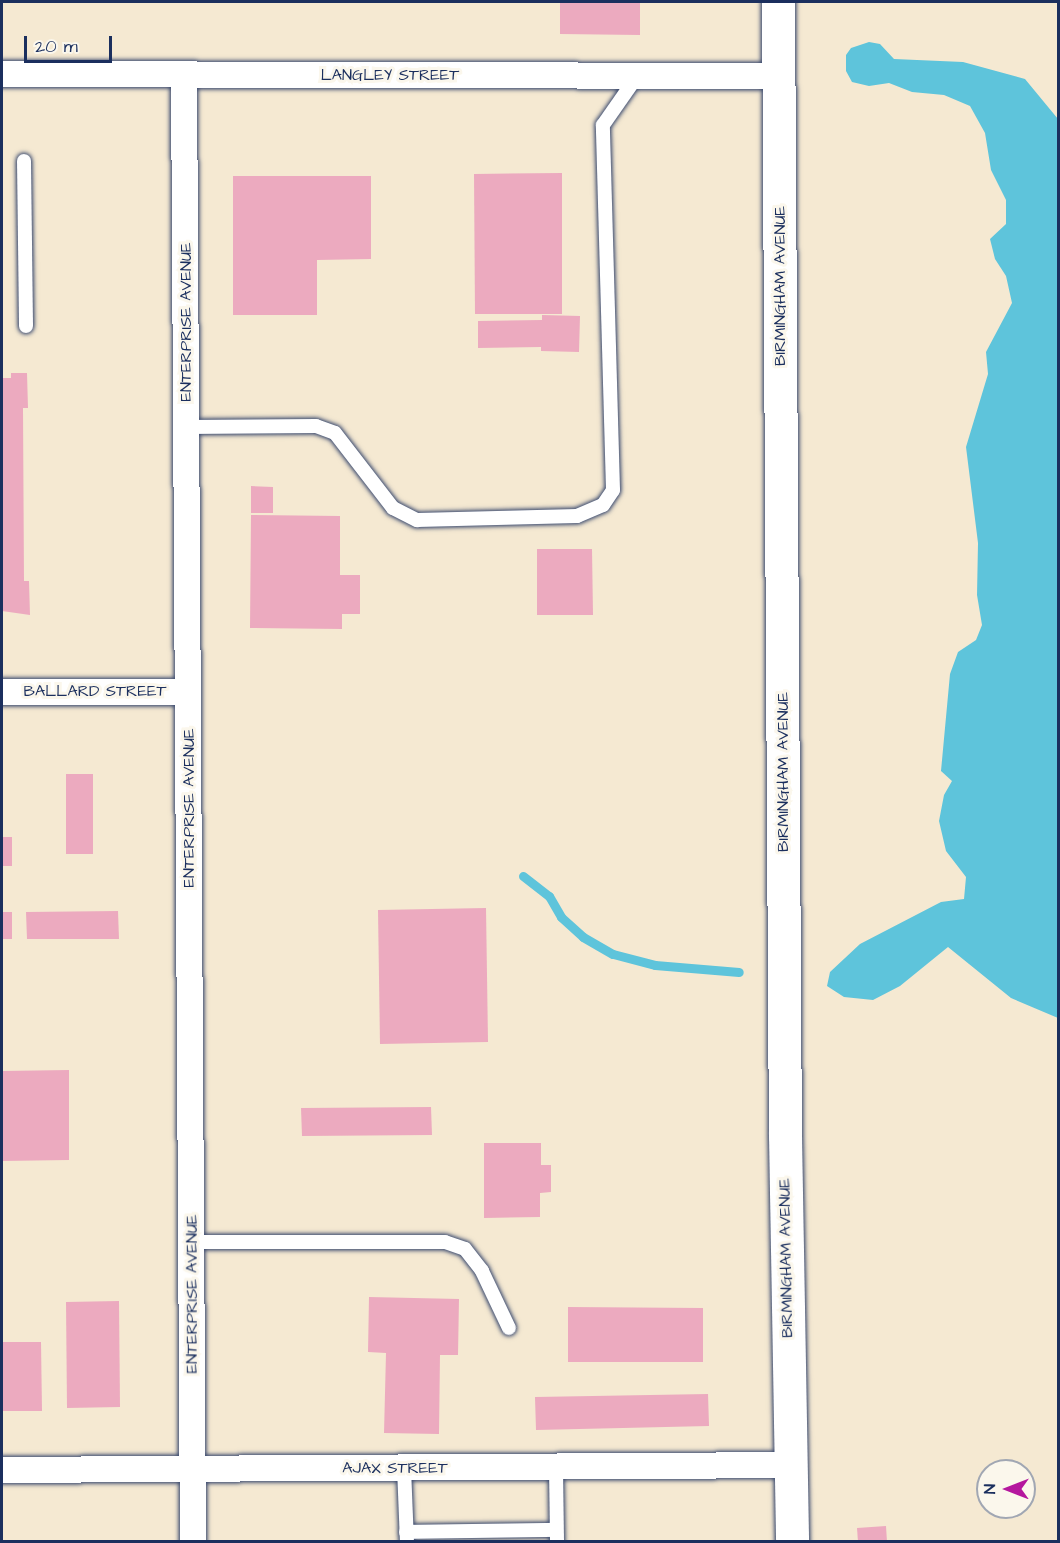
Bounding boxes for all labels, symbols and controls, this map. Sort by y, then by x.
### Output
scale bar [27,24,116,62]
text: 20 m [35,34,78,59]
street label: LANGLEY STREET [321,65,459,85]
street label: BIRMINGHAM AVENUE [770,206,790,366]
street label: ENTERPRISE AVENUE [176,243,196,401]
street label: BALLARD STREET [24,681,166,701]
street label: BIRMINGHAM AVENUE [773,692,793,852]
street label: ENTERPRISE AVENUE [179,729,199,887]
street label: BIRMINGHAM AVENUE [775,1178,797,1338]
street label: ENTERPRISE AVENUE [182,1215,202,1373]
street label: AJAX STREET [342,1458,448,1478]
north arrow [976,1459,1036,1519]
text: N [979,1484,1001,1494]

